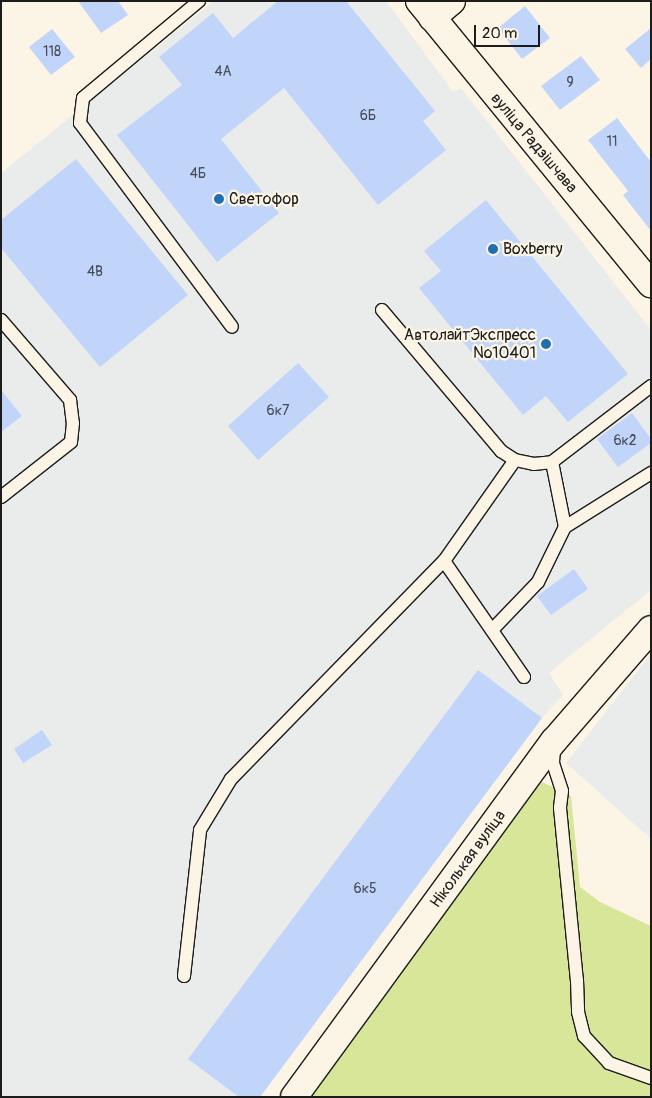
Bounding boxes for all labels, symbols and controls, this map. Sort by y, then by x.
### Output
scale bar [477,15,543,47]
text: 20 m [482,24,517,43]
house number: 118 [43,44,61,60]
house number: 4А [214,64,232,80]
house number: 9 [566,75,574,91]
street label: вуліца Радзішчава [487,89,581,197]
house number: 6Б [360,108,376,124]
house number: 11 [607,134,617,150]
house number: 4Б [190,166,206,182]
place label: Светофор [229,189,299,209]
marker: Светофор [213,193,225,205]
place label: Boxberry [503,239,562,259]
marker: Boxberry [487,243,499,255]
house number: 4В [87,264,103,280]
place label: АвтолайтЭкспресс №10401 [404,325,536,363]
marker: АвтолайтЭкспресс №10401 [540,338,552,350]
house number: 6к7 [267,403,289,419]
house number: 6к2 [613,433,637,449]
street label: Ніколькая вуліца [426,807,510,911]
house number: 6к5 [354,881,376,897]

